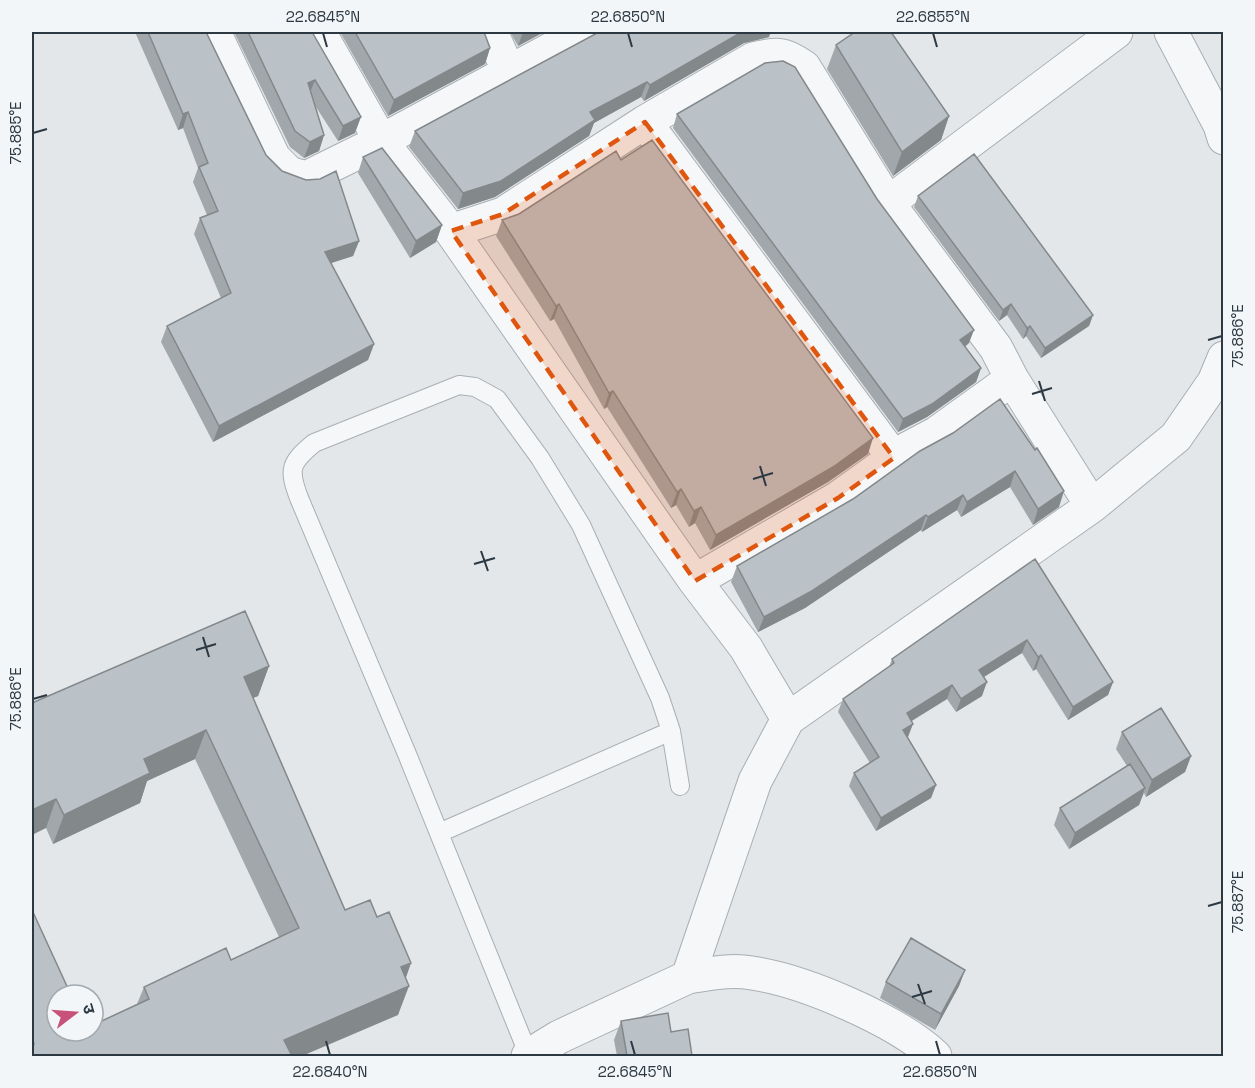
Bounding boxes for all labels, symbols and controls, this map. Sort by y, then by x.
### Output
text: 22.6845°N [286,7,360,26]
text: 22.6850°N [591,7,665,26]
text: 22.6855°N [896,7,970,26]
text: 75.885°E [6,101,25,165]
text: 75.886°E [1228,304,1247,368]
text: 75.886°E [6,667,25,731]
text: 75.887°E [1228,871,1247,933]
north arrow [45,983,105,1043]
text: उ [77,1001,100,1017]
text: 22.6840°N [293,1062,367,1081]
text: 22.6845°N [598,1062,672,1081]
text: 22.6850°N [903,1062,977,1081]

